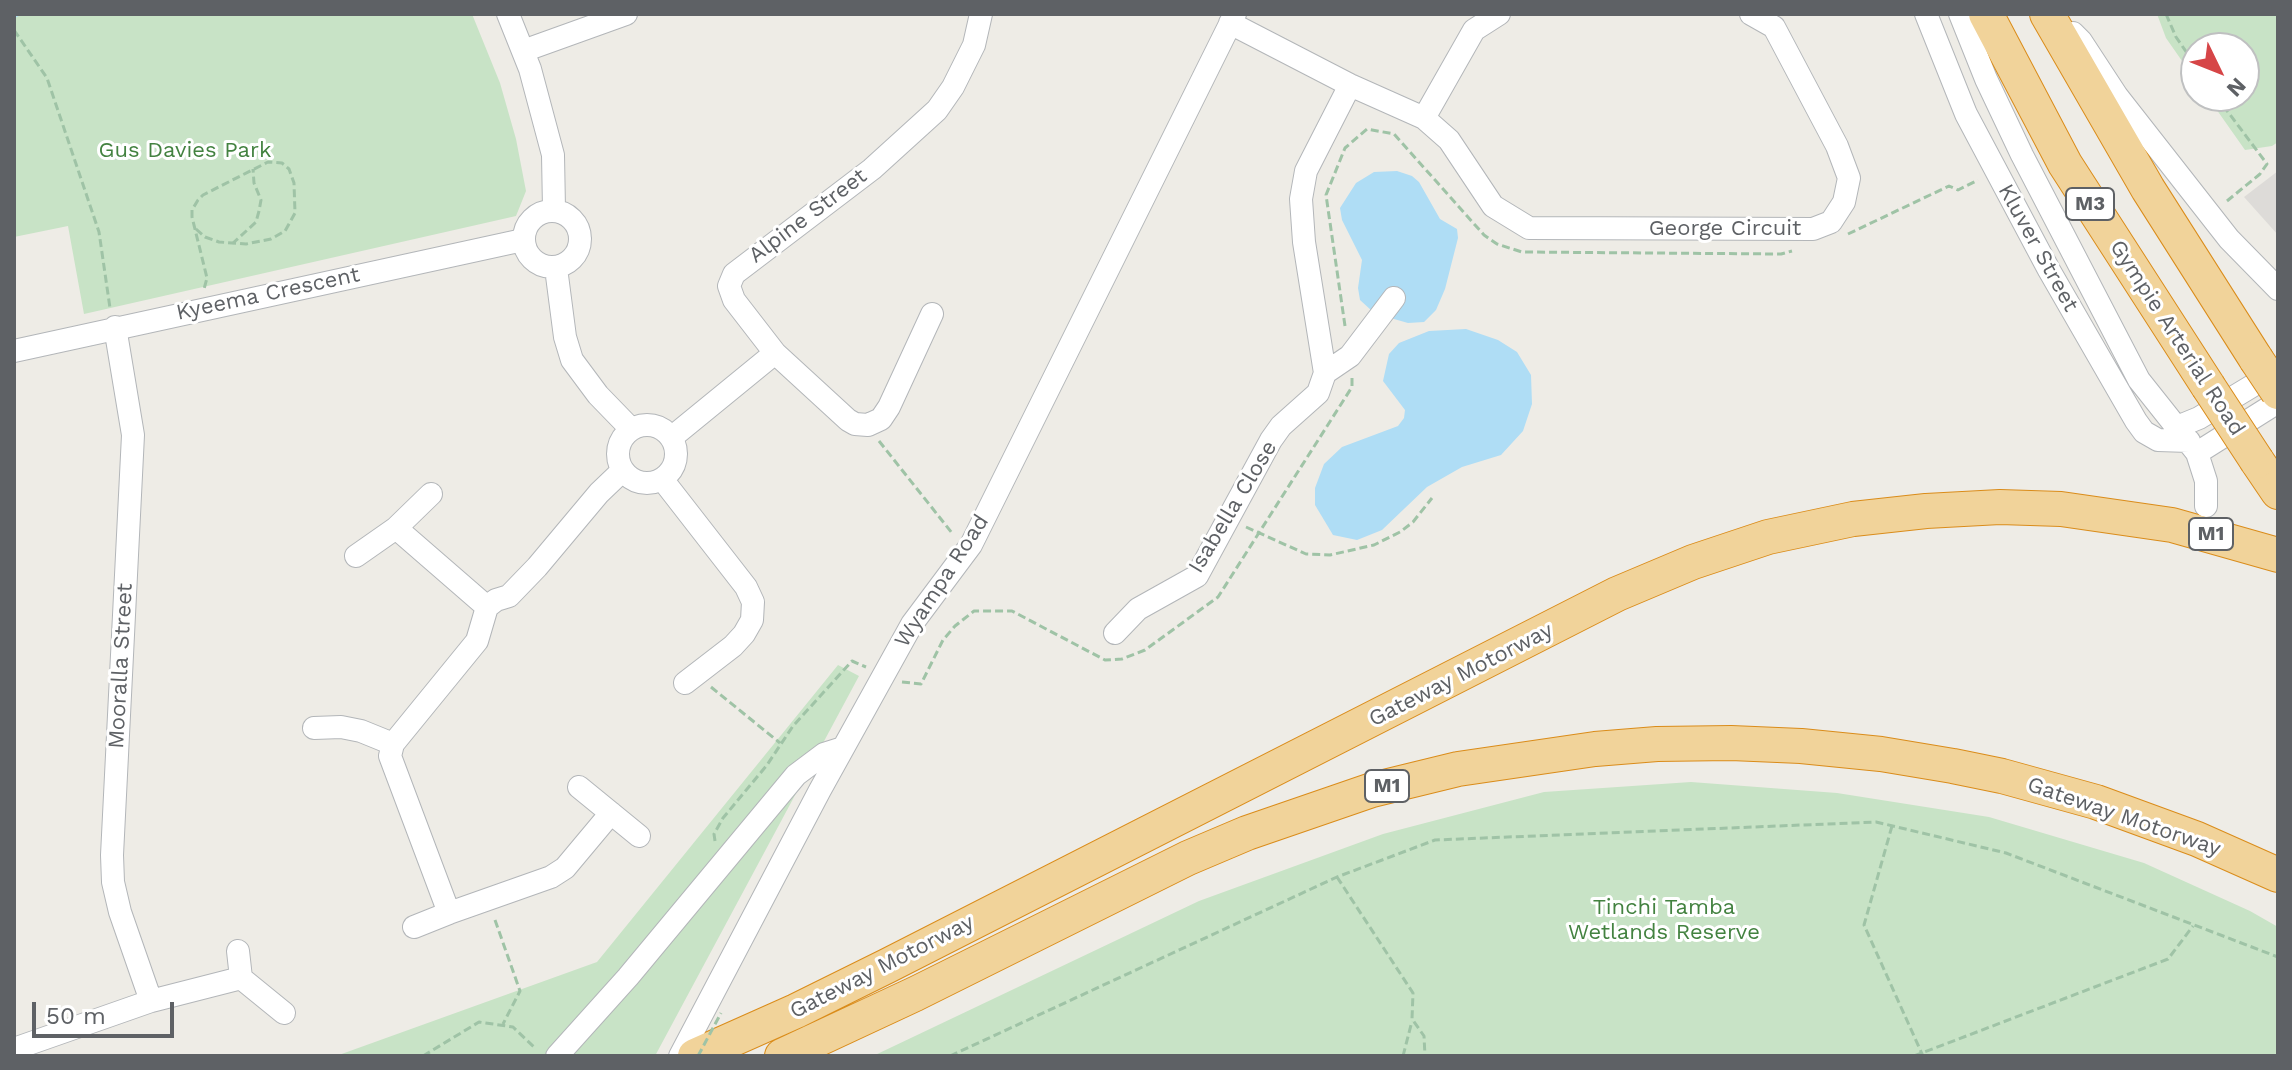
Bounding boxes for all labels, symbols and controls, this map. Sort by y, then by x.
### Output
north arrow [2180,32,2260,112]
text: N [2222,73,2251,102]
park label: Gus Davies Park [99,138,271,164]
street label: Alpine Street [744,163,872,269]
street label: Kluver Street [1992,180,2084,316]
road number: M3 [2066,188,2114,220]
street label: George Circuit [1649,216,1801,242]
street label: Gympie Arterial Road [2104,235,2250,441]
street label: Kyeema Crescent [174,262,362,326]
street label: Isabella Close [1183,436,1283,578]
street label: Wyampa Road [889,510,995,652]
road number: M1 [2189,518,2233,550]
street label: Mooralla Street [103,583,139,749]
street label: Gateway Motorway [1365,617,1557,733]
road number: M1 [1365,770,1409,802]
street label: Gateway Motorway [2024,772,2224,862]
park label: Tinchi Tamba Wetlands Reserve [1568,895,1760,946]
street label: Gateway Motorway [786,909,978,1025]
scale bar [36,986,178,1036]
text: 50 m [46,1002,106,1030]

